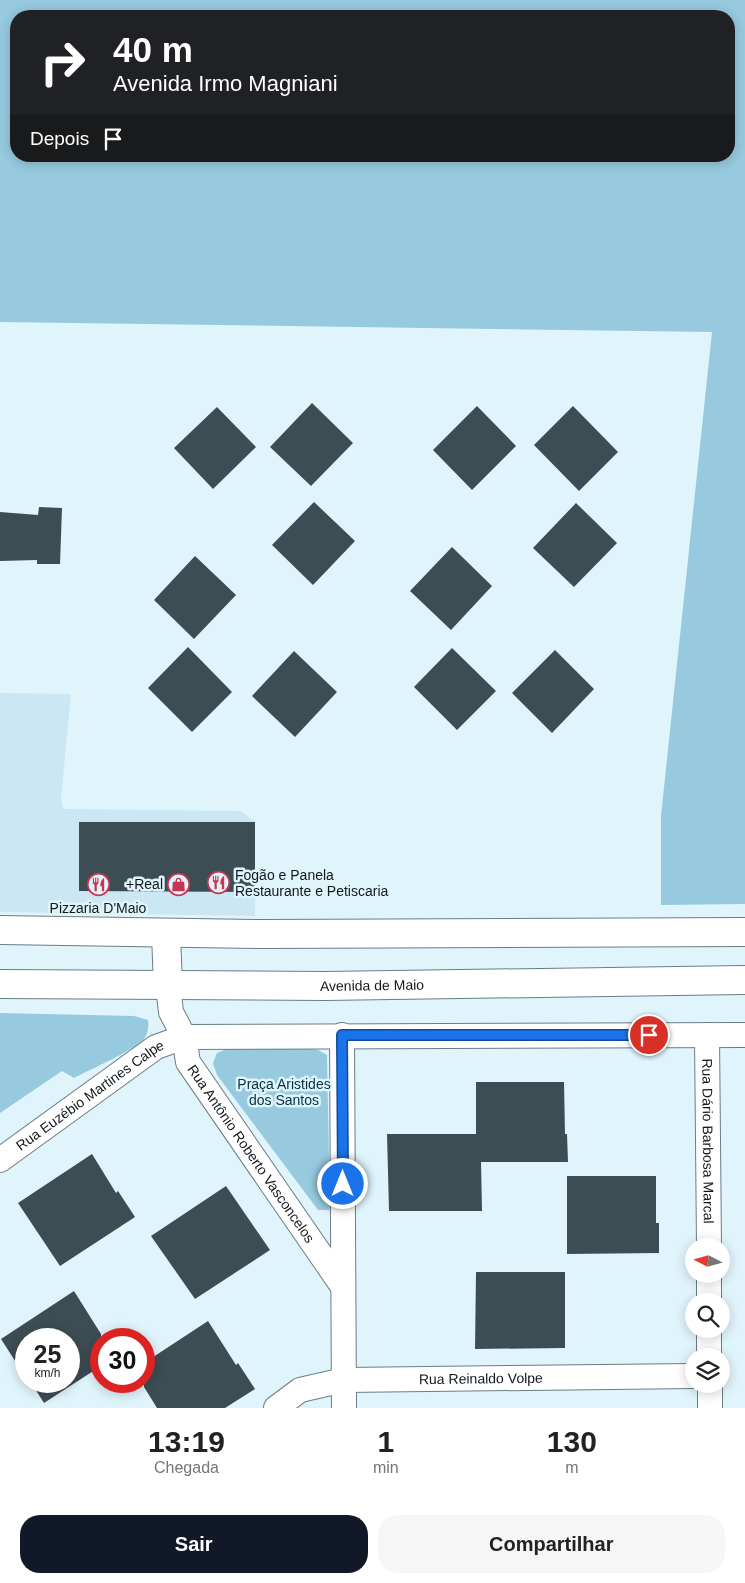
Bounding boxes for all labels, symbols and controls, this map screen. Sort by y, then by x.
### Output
icon: right [30,30,95,95]
text: 40 m [113,30,193,69]
text: Avenida Irmo Magniani [113,71,338,96]
icon: arrive [99,125,127,153]
text: Depois [30,128,89,149]
place label: Fogão e Panela Restaurante e Petiscaria [235,867,389,899]
restaurant icon: Fogão e Panela Restaurante e Petiscaria [207,871,231,895]
shop icon: +Real [167,872,191,896]
restaurant icon: Pizzaria D'Maio [86,873,110,897]
place label: +Real [126,876,163,892]
place label: Pizzaria D'Maio [50,900,147,916]
street label: Avenida de Maio [320,977,424,994]
pin [628,1014,670,1056]
icon: arrive [635,1021,663,1049]
street label: Rua Euzébio Martines Calpe [13,1037,166,1154]
street label: Rua Dário Barbosa Marcal [699,1058,717,1224]
street label: Rua Antônio Roberto Vasconcelos [184,1062,318,1246]
park label: Praça Aristides dos Santos [237,1076,331,1108]
position arrow [316,1157,368,1209]
north arrow [685,1238,730,1282]
map controls [685,1238,730,1393]
button: search [685,1293,730,1338]
speed limit sign: 30 [90,1328,155,1393]
text: 25 [34,1340,61,1368]
button: layers [685,1348,730,1393]
text: km/h [34,1366,61,1380]
street label: Rua Reinaldo Volpe [419,1370,543,1387]
text: 13:19 [148,1425,225,1458]
text: 1 [377,1425,394,1458]
text: 130 [547,1425,597,1458]
text: Chegada [154,1459,219,1476]
text: min [373,1459,399,1476]
text: m [565,1459,578,1476]
button: Sair [20,1515,368,1573]
button: Compartilhar [378,1515,725,1573]

